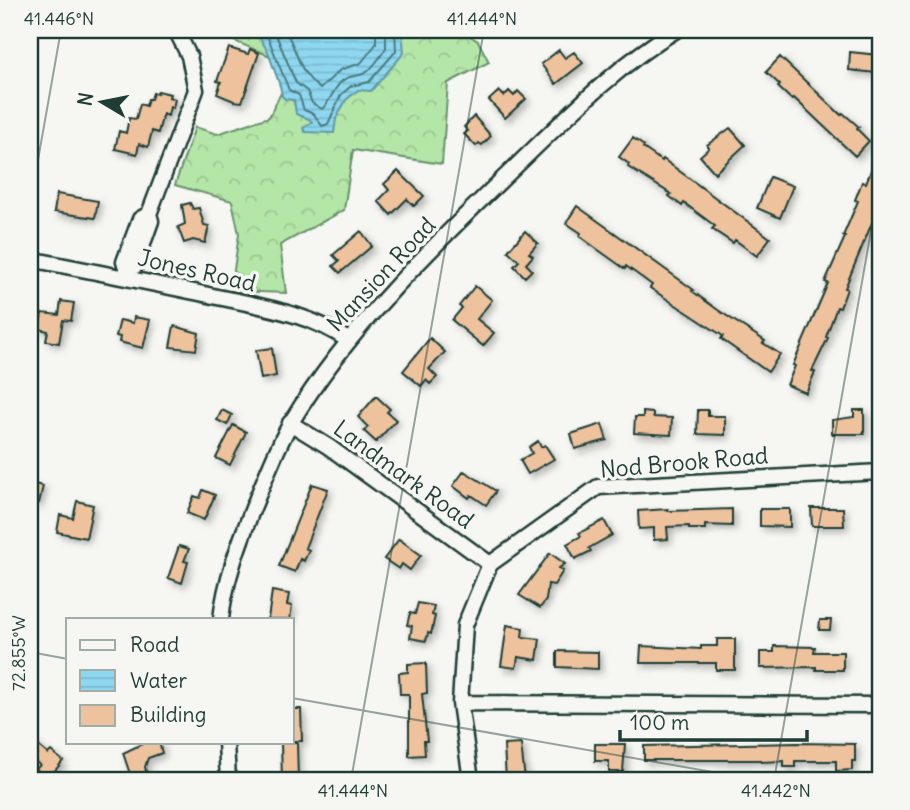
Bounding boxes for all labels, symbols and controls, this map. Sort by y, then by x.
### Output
text: 41.446°N [24,7,94,30]
text: 41.444°N [447,7,517,30]
north arrow [66,66,136,136]
text: N [72,90,98,108]
street label: Mansion Road [321,211,441,337]
street label: Jones Road [135,242,259,298]
street label: Landmark Road [328,413,480,535]
street label: Nod Brook Road [599,440,769,484]
text: 72.855°W [7,615,30,691]
legend [66,618,294,744]
text: Road [130,631,179,658]
text: Water [130,667,188,694]
scale bar [620,698,807,742]
text: Building [130,701,206,728]
text: 100 m [630,709,689,736]
text: 41.444°N [318,779,388,802]
text: 41.442°N [741,779,811,802]

